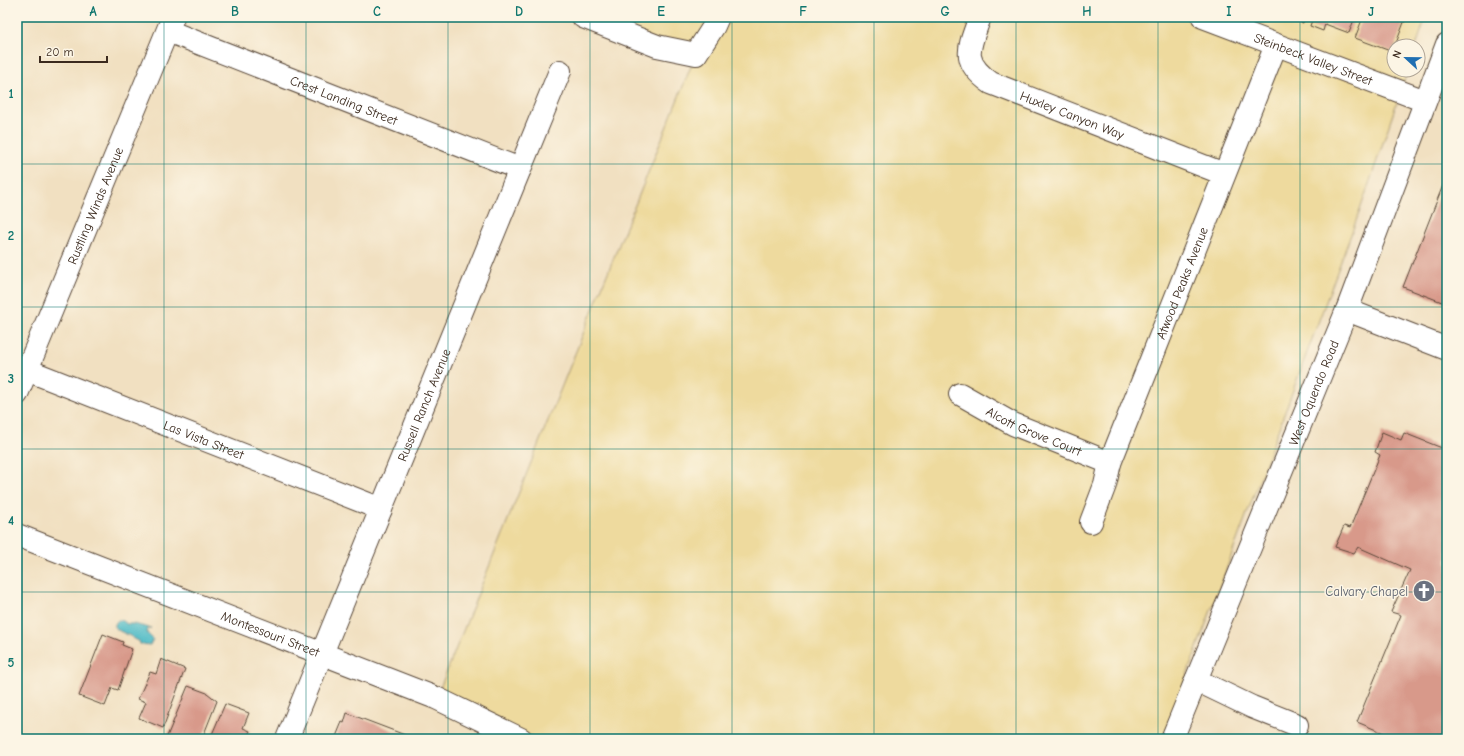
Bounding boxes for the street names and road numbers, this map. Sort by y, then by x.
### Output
street label: Steinbeck Valley Street [1252,30,1376,89]
street label: Crest Landing Street [288,73,401,129]
street label: Huxley Canyon Way [1018,88,1126,142]
street label: Rustling Winds Avenue [65,144,127,267]
street label: Atwood Peaks Avenue [1153,224,1211,341]
street label: West Oquendo Road [1286,338,1342,448]
street label: Russell Ranch Avenue [394,346,454,464]
street label: Alcott Grove Court [984,403,1085,459]
street label: Las Vista Street [161,417,247,463]
street label: Montessouri Street [219,608,323,660]

